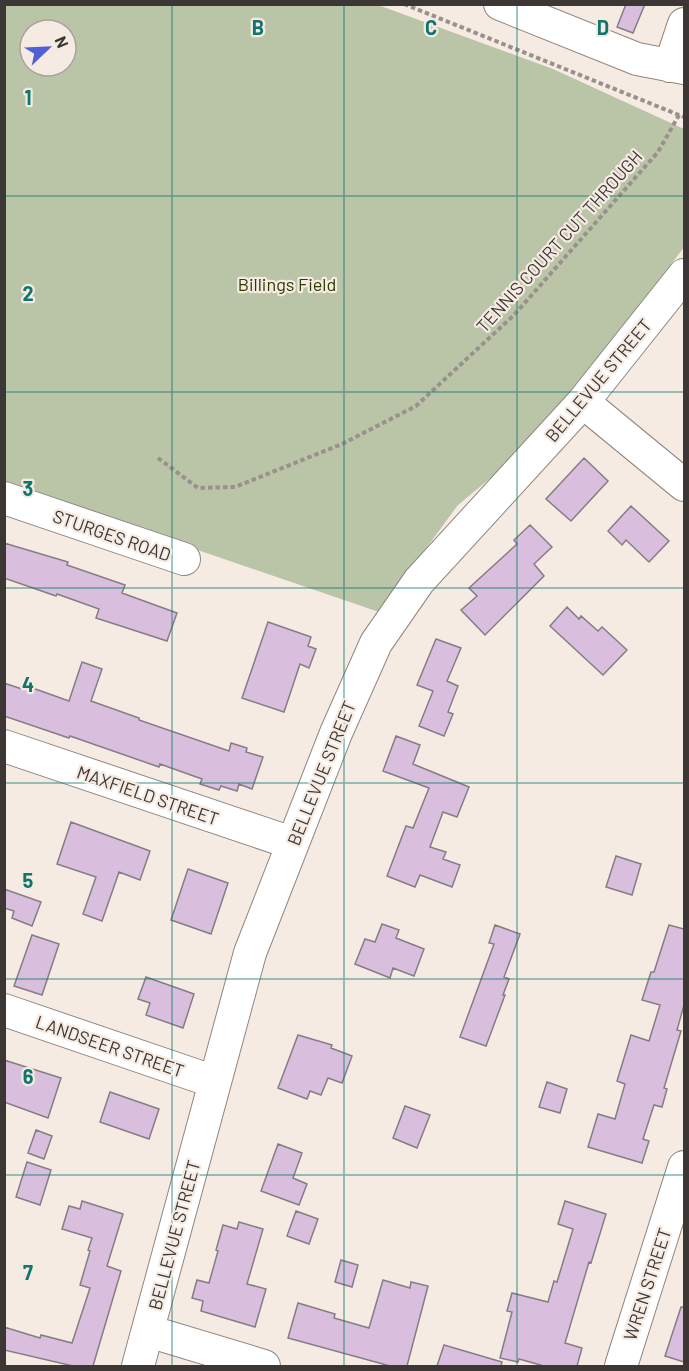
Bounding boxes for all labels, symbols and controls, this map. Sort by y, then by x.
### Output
text: B [252,15,264,39]
text: C [425,15,437,39]
text: D [597,15,609,39]
north arrow [18,18,78,78]
text: N [51,33,73,51]
text: 1 [24,85,32,109]
street label: TENNIS COURT CUT THROUGH [471,145,647,337]
park label: Billings Field [238,273,336,295]
text: 2 [22,281,34,305]
street label: BELLEVUE STREET [540,314,656,446]
text: 3 [23,476,33,500]
street label: STURGES ROAD [50,505,174,565]
text: 4 [22,672,34,696]
street label: BELLEVUE STREET [282,698,360,848]
street label: MAXFIELD STREET [74,760,222,830]
text: 5 [23,868,34,892]
street label: LANDSEER STREET [33,1010,187,1082]
text: 6 [23,1064,34,1088]
street label: BELLEVUE STREET [143,1158,205,1312]
street label: WREN STREET [618,1225,676,1343]
text: 7 [23,1260,33,1284]

